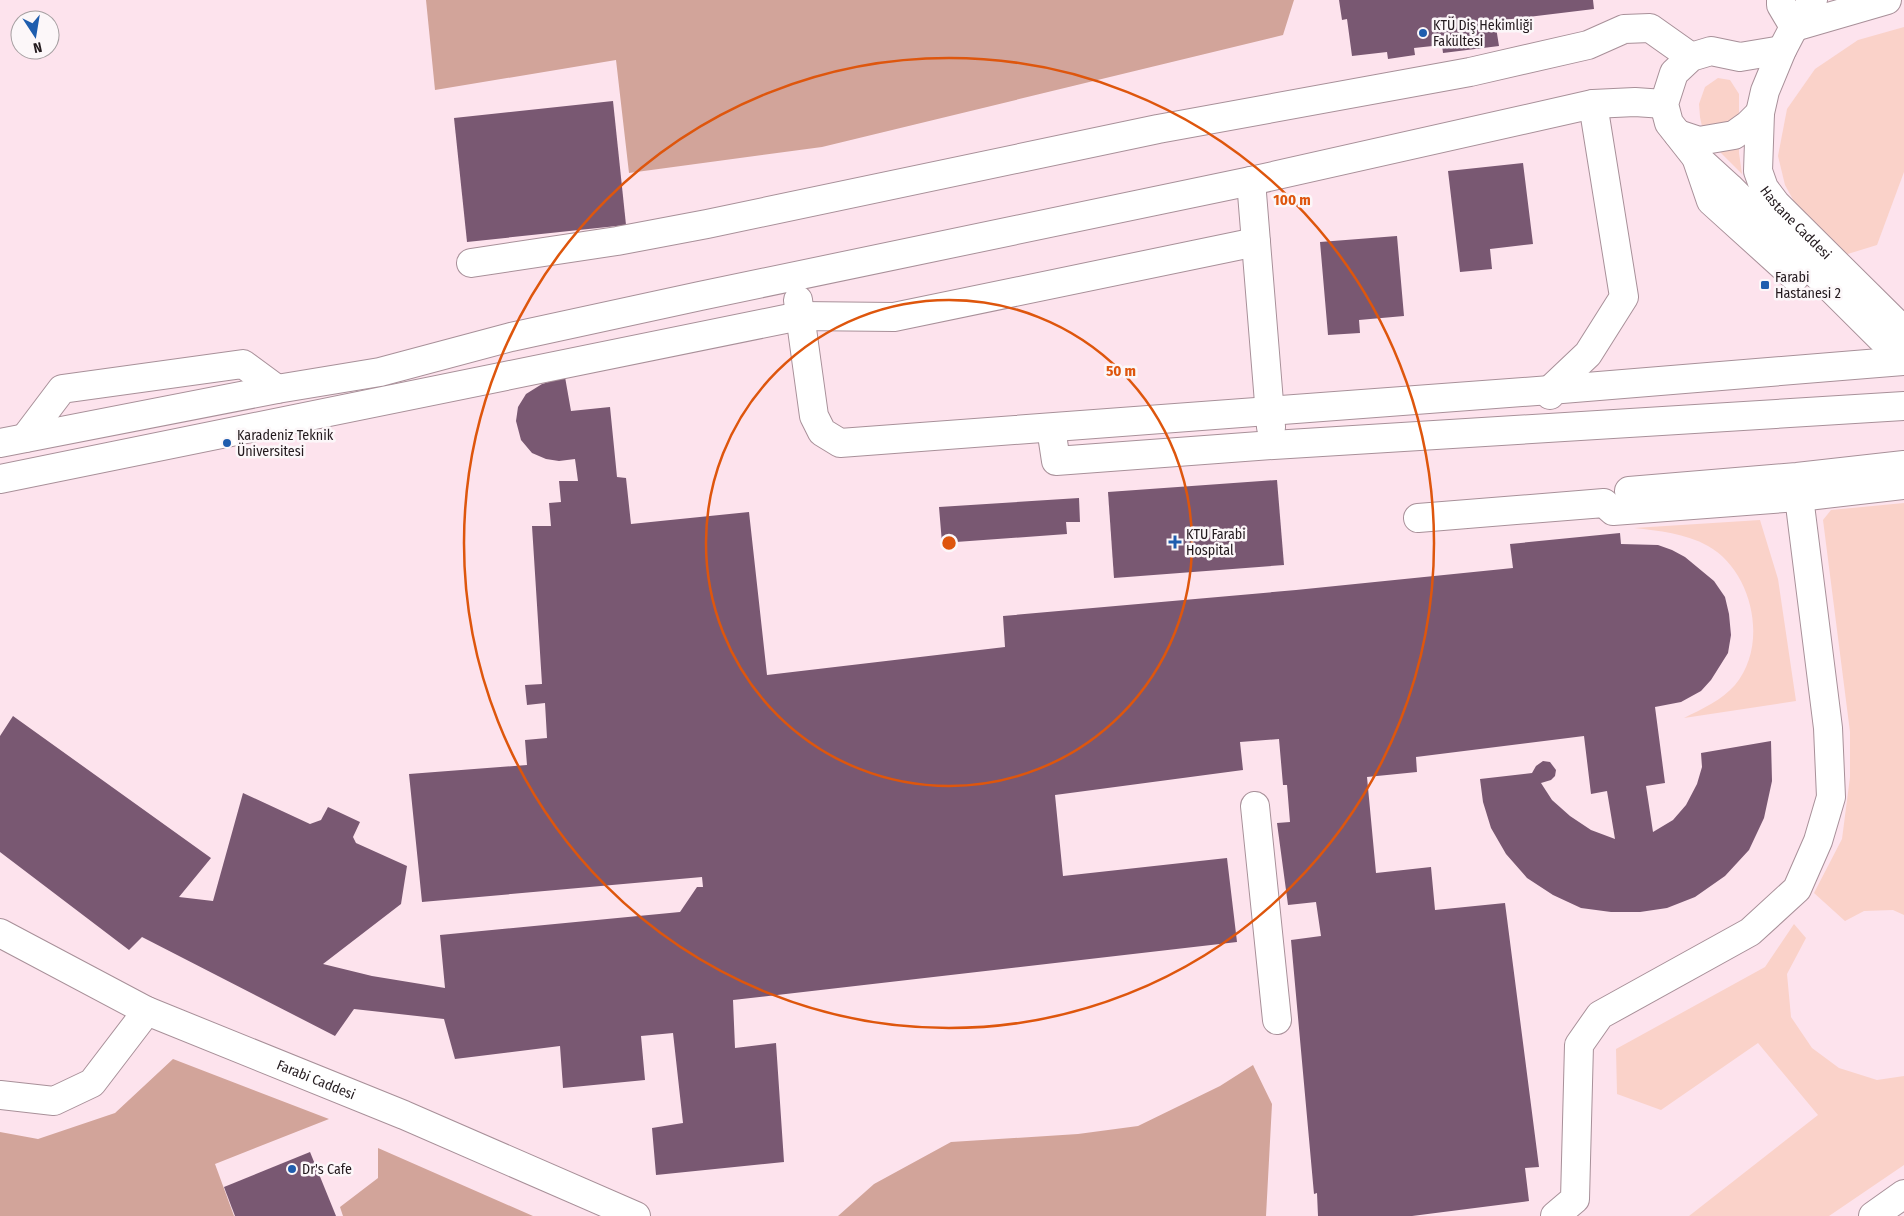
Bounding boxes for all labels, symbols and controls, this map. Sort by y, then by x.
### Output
north arrow [10,10,60,60]
place label: KTÜ Diş Hekimliği Fakültesi [1433,16,1533,50]
marker: KTÜ Diş Hekimliği Fakültesi [1417,27,1429,39]
text: N [32,38,43,56]
street label: Hastane Caddesi [1756,183,1835,263]
text: 100 m [1273,191,1311,209]
place label: Farabi Hastanesi 2 [1775,269,1841,302]
marker: Farabi Hastanesi 2 [1759,279,1771,291]
text: 50 m [1106,362,1136,380]
place label: Karadeniz Teknik Üniversitesi [237,427,334,460]
marker: Karadeniz Teknik Üniversitesi [221,437,233,449]
place label: KTU Farabi Hospital [1186,526,1246,559]
centre of rings [940,534,958,552]
marker: KTU Farabi Hospital [1168,535,1182,549]
street label: Farabi Caddesi [274,1056,358,1103]
place label: Dr's Cafe [302,1161,352,1178]
marker: Dr's Cafe [286,1163,298,1175]

